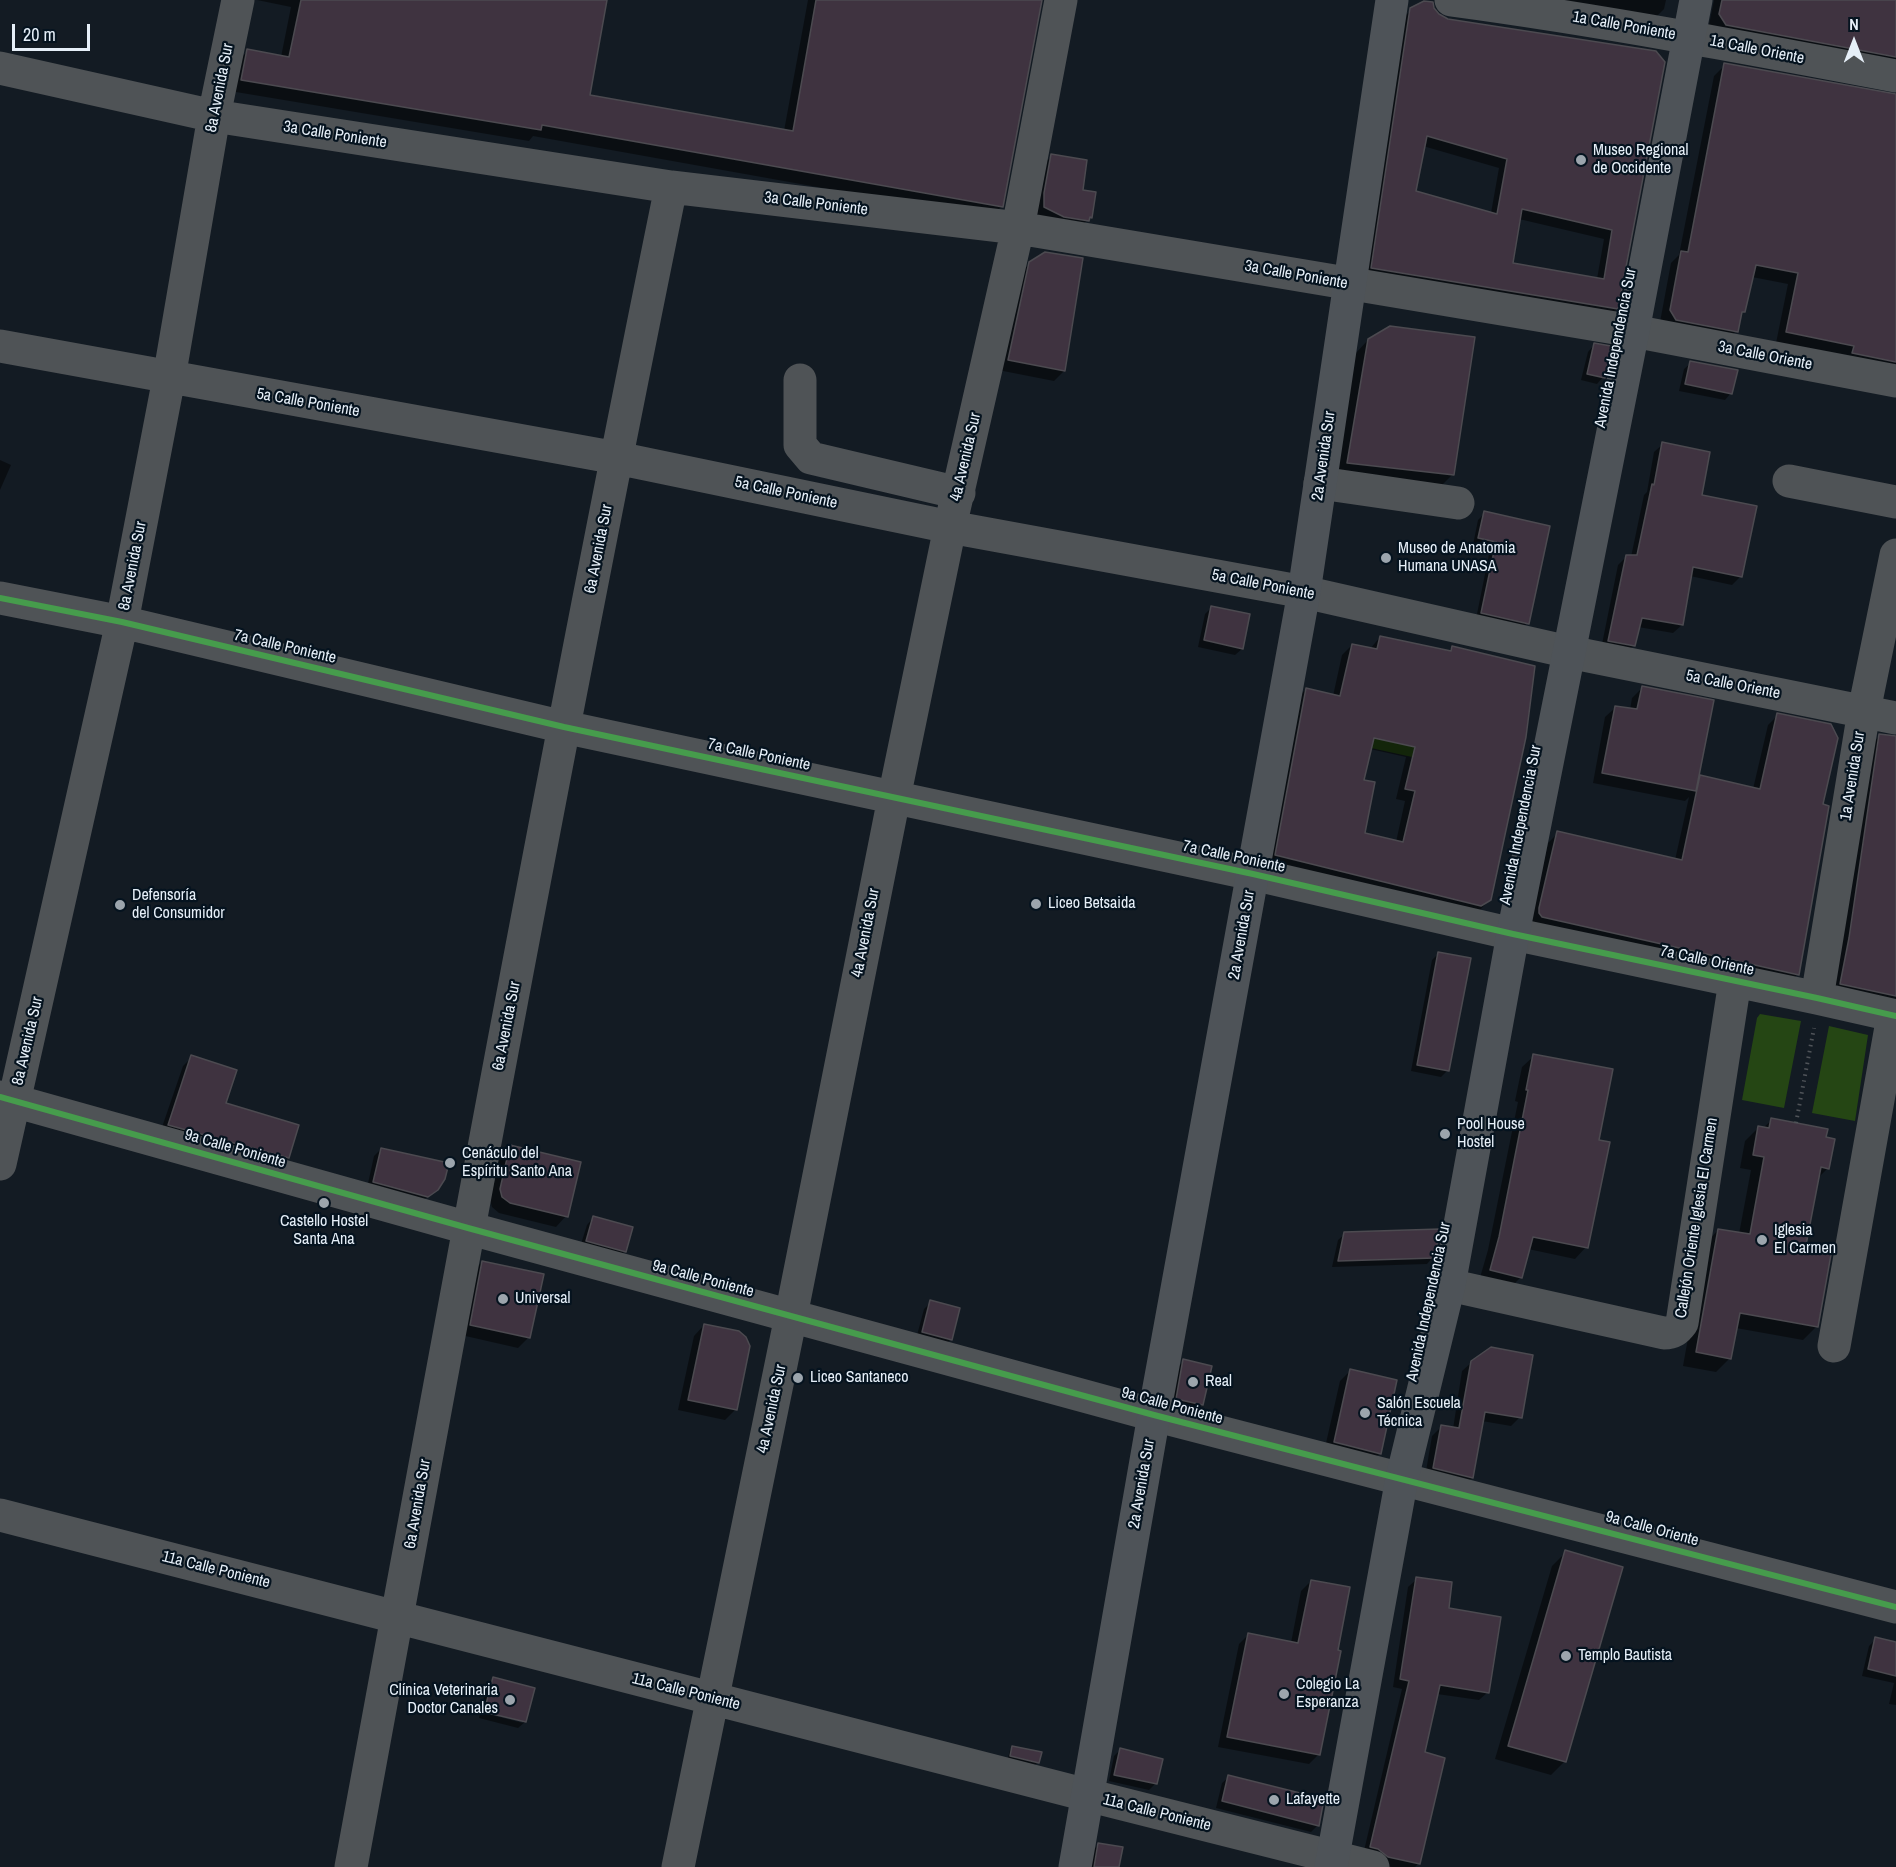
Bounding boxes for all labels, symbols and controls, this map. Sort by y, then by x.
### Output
street label: 1a Calle Poniente [1571,7,1677,45]
scale bar [15,12,93,50]
north arrow [1824,12,1884,72]
text: N [1849,13,1859,35]
text: 20 m [23,22,56,47]
street label: 1a Calle Oriente [1708,31,1806,69]
street label: 8a Avenida Sur [202,42,238,134]
street label: 3a Calle Poniente [282,117,388,153]
place label: Museo Regional de Occidente [1593,141,1689,179]
marker: Museo Regional de Occidente [1574,153,1588,167]
street label: 3a Calle Poniente [763,188,869,220]
street label: 3a Calle Poniente [1243,256,1349,294]
street label: Avenida Independencia Sur [1591,266,1641,430]
street label: 3a Calle Oriente [1716,337,1814,375]
street label: 5a Calle Poniente [255,384,361,422]
street label: 2a Avenida Sur [1308,410,1340,502]
street label: 4a Avenida Sur [946,411,986,503]
street label: 5a Calle Poniente [733,473,839,513]
street label: 6a Avenida Sur [581,503,617,595]
street label: 8a Avenida Sur [115,520,151,612]
place label: Museo de Anatomia Humana UNASA [1398,539,1515,577]
marker: Museo de Anatomia Humana UNASA [1379,551,1393,565]
street label: 5a Calle Poniente [1210,566,1316,604]
street label: 7a Calle Poniente [232,626,338,668]
street label: 5a Calle Oriente [1684,666,1782,704]
street label: 1a Avenida Sur [1836,730,1870,822]
street label: 7a Calle Poniente [706,735,812,775]
street label: Avenida Independencia Sur [1496,743,1546,907]
street label: 7a Calle Poniente [1181,837,1287,877]
place label: Defensoría del Consumidor [132,886,225,924]
street label: 4a Avenida Sur [848,887,884,979]
street label: 2a Avenida Sur [1225,889,1259,981]
place label: Liceo Betsaida [1048,894,1136,914]
marker: Liceo Betsaida [1029,897,1043,911]
marker: Defensoría del Consumidor [113,898,127,912]
street label: 7a Calle Oriente [1658,942,1756,980]
street label: 6a Avenida Sur [489,980,525,1072]
street label: 8a Avenida Sur [8,995,48,1087]
place label: Pool House Hostel [1457,1115,1525,1153]
street label: Callejón Oriente Iglesia El Carmen [1672,1116,1722,1320]
street label: 9a Calle Poniente [182,1125,288,1173]
marker: Pool House Hostel [1438,1127,1452,1141]
place label: Cenáculo del Espíritu Santo Ana [462,1144,572,1182]
marker: Cenáculo del Espíritu Santo Ana [443,1156,457,1170]
marker: Castello Hostel Santa Ana [317,1196,331,1210]
place label: Castello Hostel Santa Ana [280,1212,368,1250]
street label: Avenida Independencia Sur [1403,1221,1455,1383]
place label: Iglesia El Carmen [1774,1221,1836,1259]
marker: Iglesia El Carmen [1755,1233,1769,1247]
street label: 9a Calle Poniente [650,1256,756,1302]
place label: Universal [515,1289,570,1309]
marker: Universal [496,1292,510,1306]
street label: 4a Avenida Sur [753,1363,791,1455]
place label: Liceo Santaneco [810,1368,908,1388]
marker: Liceo Santaneco [791,1371,805,1385]
place label: Real [1205,1372,1232,1392]
marker: Real [1186,1375,1200,1389]
street label: 9a Calle Poniente [1119,1383,1225,1429]
place label: Salón Escuela Técnica [1377,1394,1461,1432]
marker: Salón Escuela Técnica [1358,1406,1372,1420]
street label: 2a Avenida Sur [1125,1438,1159,1530]
street label: 6a Avenida Sur [401,1458,435,1550]
street label: 9a Calle Oriente [1603,1507,1701,1551]
street label: 11a Calle Poniente [160,1547,272,1593]
place label: Templo Bautista [1578,1646,1672,1666]
marker: Templo Bautista [1559,1649,1573,1663]
street label: 11a Calle Poniente [630,1669,742,1715]
place label: Colegio La Esperanza [1296,1675,1359,1713]
place label: Clínica Veterinaria Doctor Canales [389,1681,498,1719]
marker: Colegio La Esperanza [1277,1687,1291,1701]
marker: Clínica Veterinaria Doctor Canales [503,1693,517,1707]
street label: 11a Calle Poniente [1101,1790,1213,1836]
place label: Lafayette [1286,1790,1340,1810]
marker: Lafayette [1267,1793,1281,1807]

